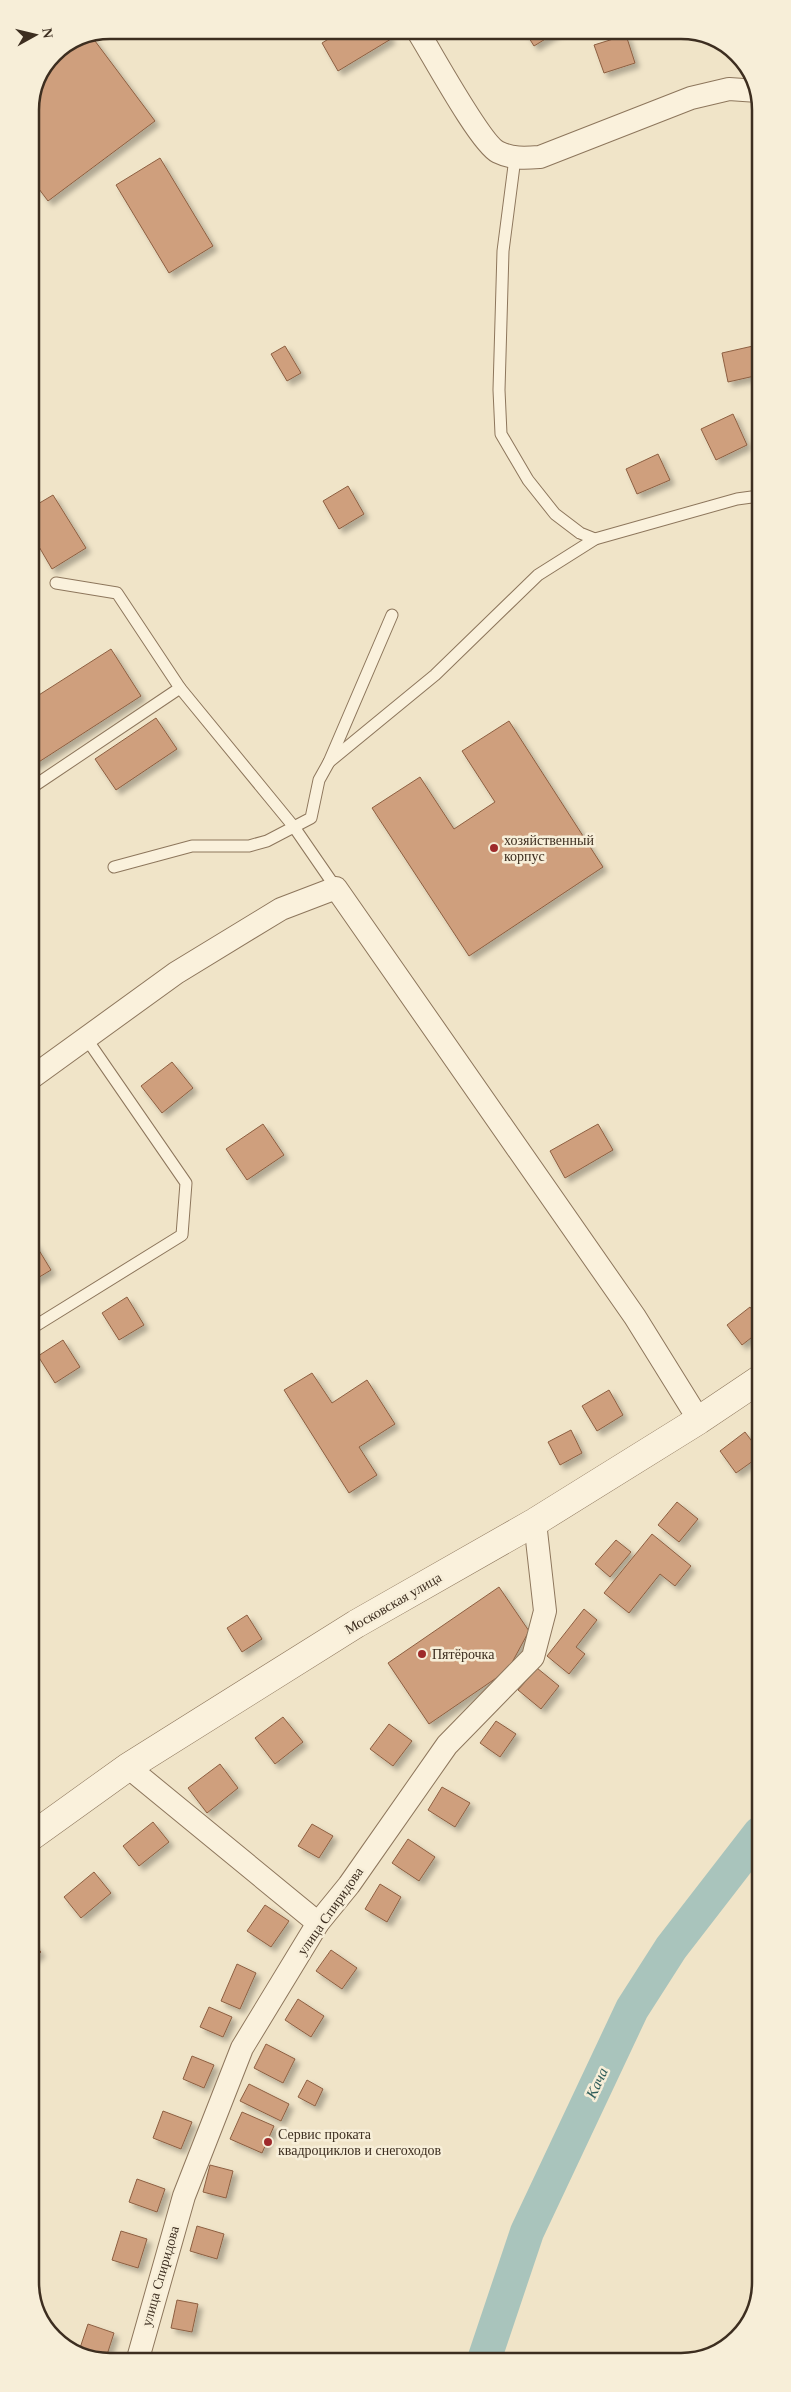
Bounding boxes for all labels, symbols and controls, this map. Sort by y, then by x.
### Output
north arrow [10,10,60,60]
text: N [39,27,56,39]
place label: хозяйственный корпус [504,833,594,864]
marker: хозяйственный корпус [488,842,500,854]
street label: Московская улица [342,1569,445,1637]
place label: Пятёрочка [432,1647,495,1662]
marker: Пятёрочка [416,1648,428,1660]
street label: улица Спиридова [295,1864,367,1958]
water label: Кача [583,2065,611,2102]
place label: Сервис проката квадроциклов и снегоходов [278,2127,442,2158]
marker: Сервис проката квадроциклов и снегоходов [262,2136,274,2148]
street label: улица Спиридова [139,2224,182,2328]

